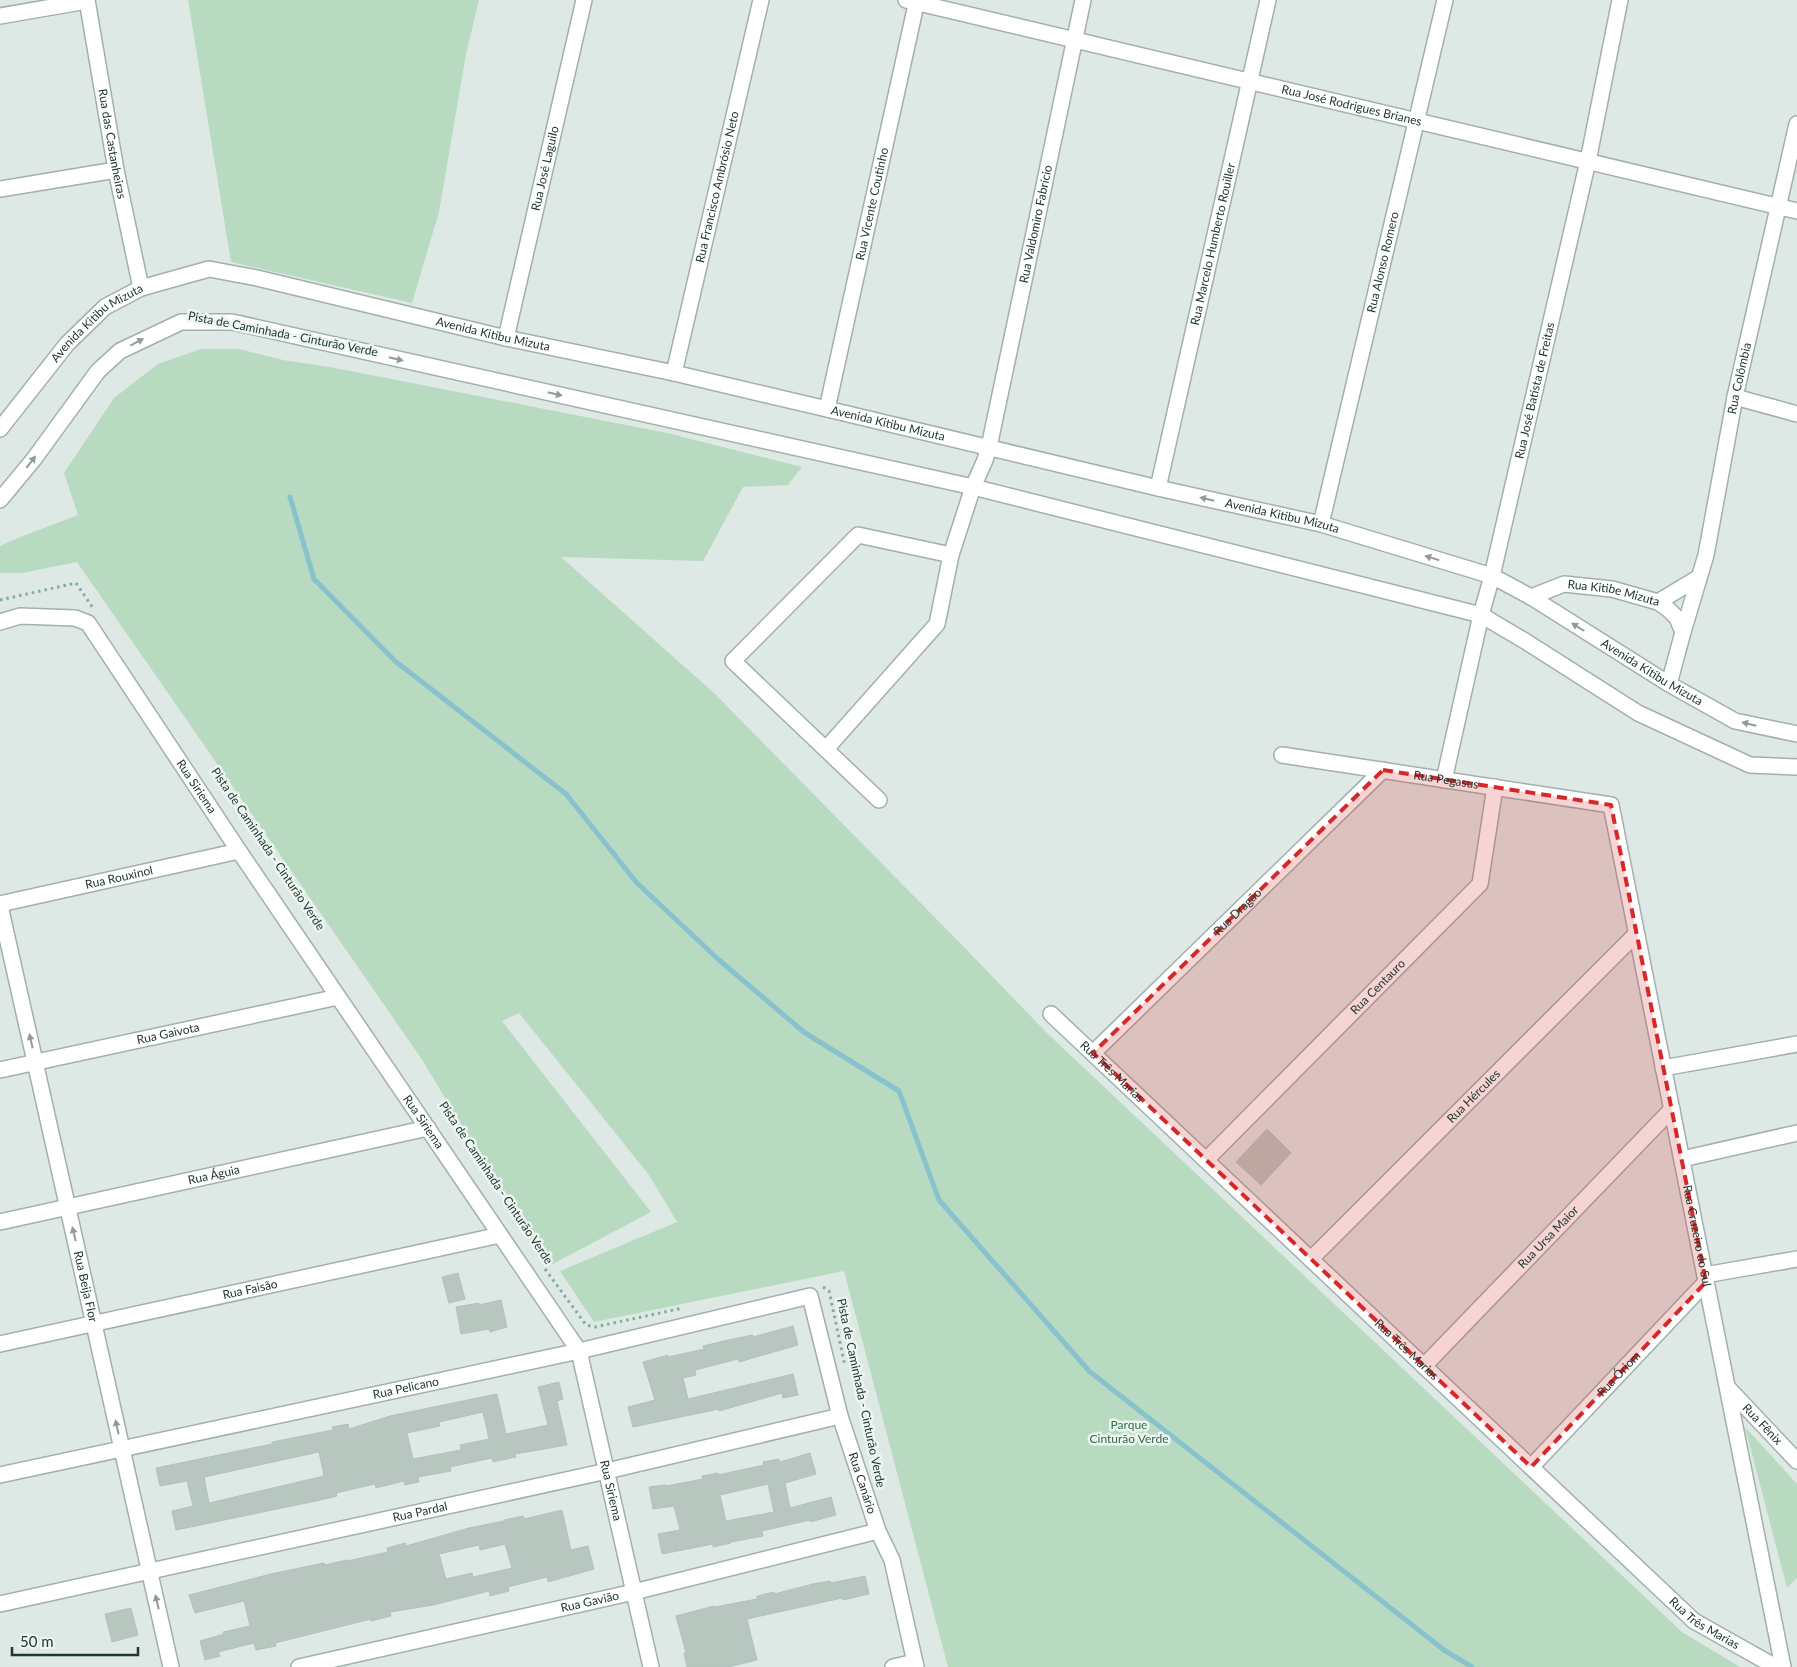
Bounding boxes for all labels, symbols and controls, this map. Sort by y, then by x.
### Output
street label: Rua José Rodrigues Brianes [1280,81,1423,129]
street label: Rua das Castanheiras [95,88,130,200]
street label: Rua Francisco Ambrósio Neto [692,109,742,264]
street label: Rua José Laguilo [528,124,562,212]
street label: Rua Vicente Coutinho [852,146,891,262]
street label: Rua Marcelo Humberto Rouiller [1187,161,1238,327]
street label: Rua Valdomiro Fabrício [1016,163,1055,284]
street label: Rua Alonso Romero [1363,210,1402,314]
street label: Avenida Kitibu Mizuta [47,280,145,365]
street label: Pista de Caminhada - Cinturão Verde [187,308,379,359]
street label: Avenida Kitibu Mizuta [435,313,551,354]
street label: Rua José Batista de Freitas [1511,321,1557,460]
one-way arrow [130,338,144,346]
street label: Rua Colômbia [1724,341,1754,415]
one-way arrow [389,355,404,363]
one-way arrow [547,390,562,398]
street label: Avenida Kitibu Mizuta [830,402,947,444]
one-way arrow [25,456,36,469]
one-way arrow [1200,495,1215,503]
street label: Avenida Kitibu Mizuta [1224,495,1341,536]
one-way arrow [1425,554,1440,562]
street label: Rua Kitibe Mizuta [1567,576,1662,609]
one-way arrow [1572,622,1585,631]
street label: Avenida Kitibu Mizuta [1598,635,1706,708]
one-way arrow [1742,720,1757,728]
street label: Rua Siriema [173,756,220,816]
street label: Pista de Caminhada - Cinturão Verde [208,765,329,933]
street label: Rua Pegasus [1413,767,1480,792]
street label: Rua Rouxinol [84,862,154,892]
street label: Rua Dragão [1210,885,1265,938]
street label: Rua Centauro [1347,956,1408,1017]
street label: Rua Gaivota [135,1019,201,1047]
one-way arrow [26,1033,34,1049]
street label: Rua Três Marias [1077,1038,1148,1105]
street label: Rua Hércules [1443,1066,1503,1126]
street label: Rua Siriema [400,1092,447,1152]
street label: Pista de Caminhada - Cinturão Verde [436,1099,557,1267]
street label: Rua Águia [187,1162,241,1187]
street label: Rua Cruzeiro do Sul [1680,1184,1715,1288]
street label: Rua Ursa Maior [1514,1202,1582,1271]
one-way arrow [70,1227,78,1242]
street label: Rua Beija Flor [71,1249,101,1324]
street label: Rua Faisão [221,1276,279,1302]
street label: Pista de Caminhada - Cinturão Verde [834,1297,889,1489]
street label: Rua Três Marias [1372,1316,1442,1383]
street label: Rua Óriom [1594,1348,1644,1399]
street label: Rua Pelicano [371,1373,440,1402]
street label: Rua Fênix [1740,1400,1786,1448]
park label: Parque Cinturão Verde [1090,1417,1168,1446]
one-way arrow [113,1419,121,1434]
street label: Rua Canário [846,1450,880,1516]
street label: Rua Siriema [597,1459,625,1522]
street label: Rua Pardal [391,1498,449,1525]
street label: Rua Gavião [559,1588,621,1615]
street label: Rua Três Marias [1666,1594,1742,1652]
one-way arrow [153,1595,161,1610]
scale bar [12,1624,139,1656]
text: 50 m [20,1632,54,1650]

